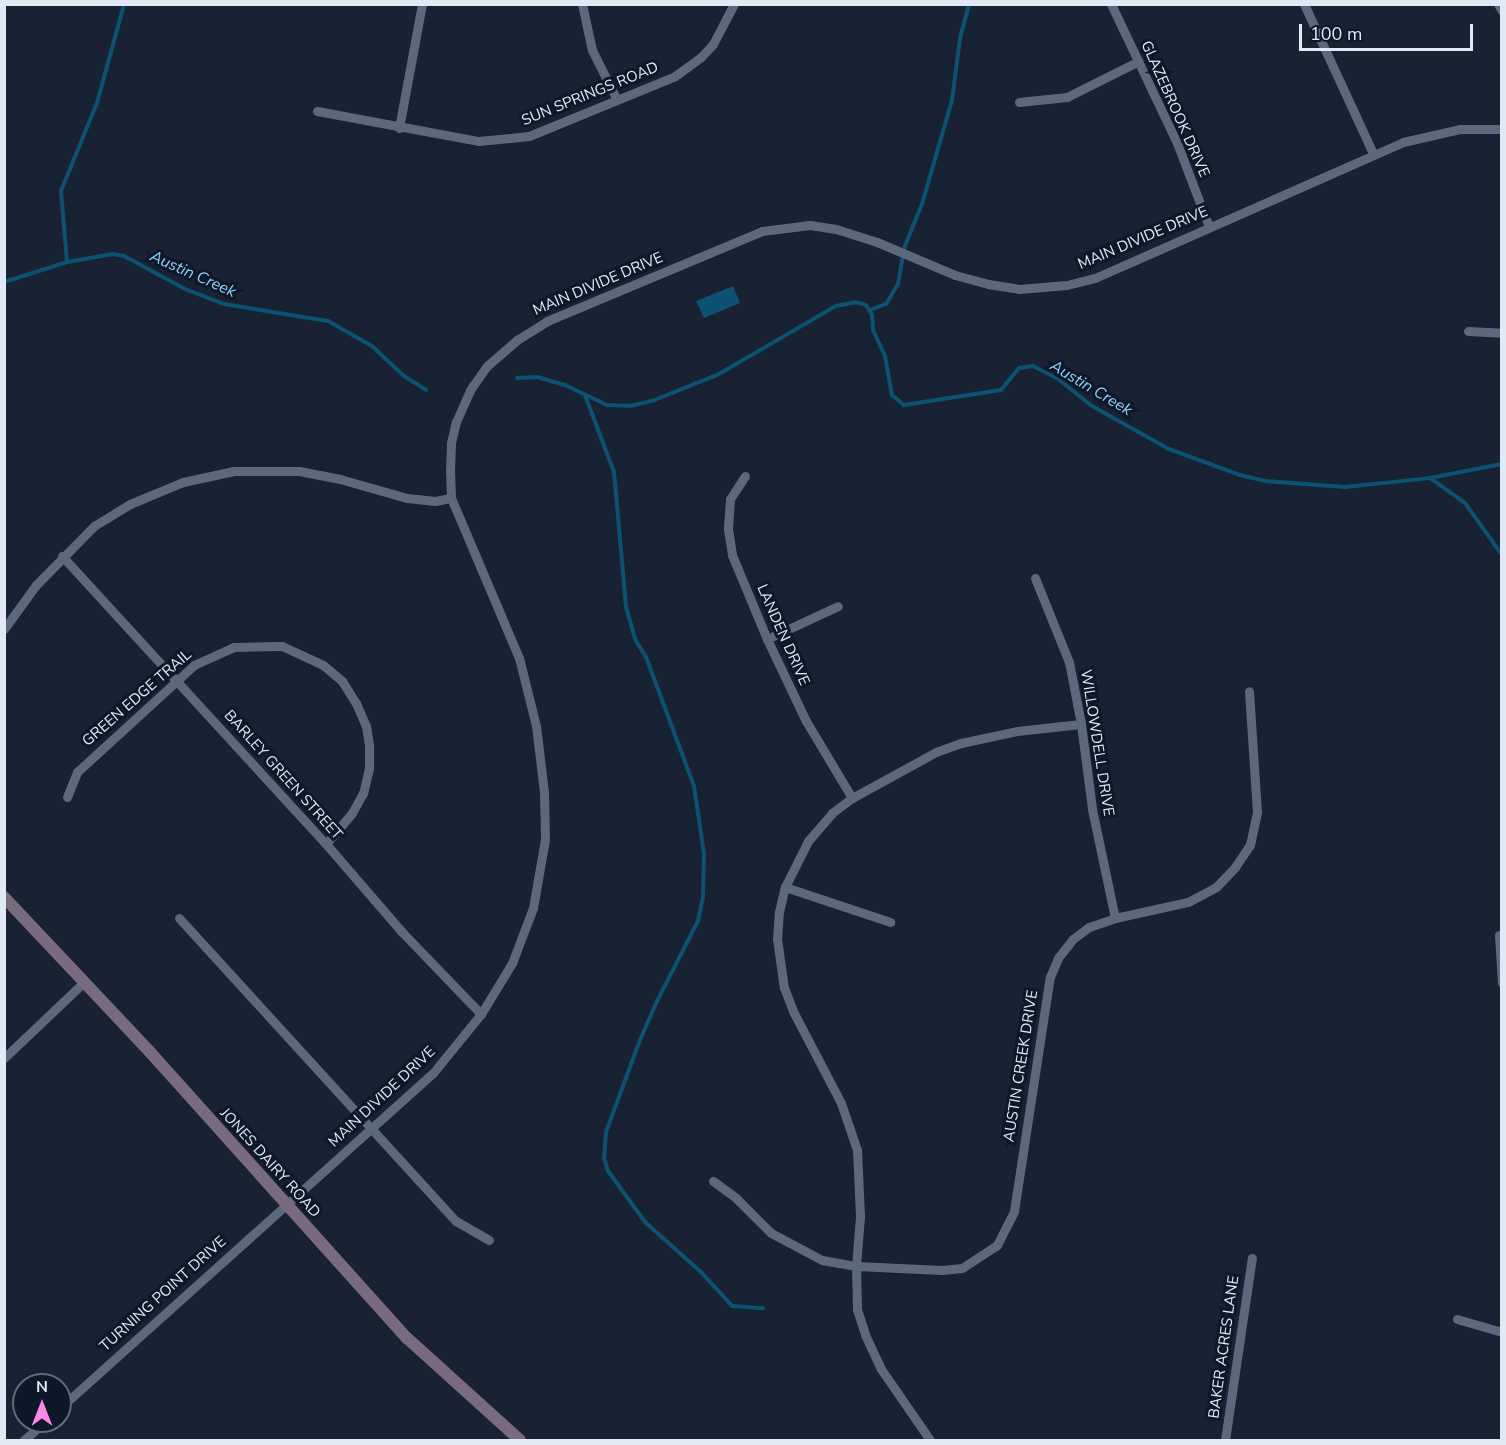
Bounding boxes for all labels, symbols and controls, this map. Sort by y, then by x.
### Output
scale bar [1302,12,1476,50]
text: 100 m [1310,22,1362,46]
street label: GLAZEBROOK DRIVE [1137,38,1213,180]
street label: SUN SPRINGS ROAD [519,58,661,130]
street label: MAIN DIVIDE DRIVE [1075,202,1211,274]
water label: Austin Creek [147,246,239,302]
street label: MAIN DIVIDE DRIVE [530,248,666,320]
water label: Austin Creek [1047,356,1135,420]
street label: LANDEN DRIVE [753,582,813,688]
street label: GREEN EDGE TRAIL [79,646,195,750]
street label: WILLOWDELL DRIVE [1077,669,1117,817]
street label: BARLEY GREEN STREET [220,706,346,844]
street label: AUSTIN CREEK DRIVE [1000,989,1042,1143]
street label: MAIN DIVIDE DRIVE [325,1043,439,1151]
street label: JONES DAIRY ROAD [216,1105,324,1221]
street label: TURNING POINT DRIVE [96,1233,230,1355]
street label: BAKER ACRES LANE [1205,1274,1243,1420]
north arrow [12,1373,72,1433]
text: N [36,1376,48,1398]

